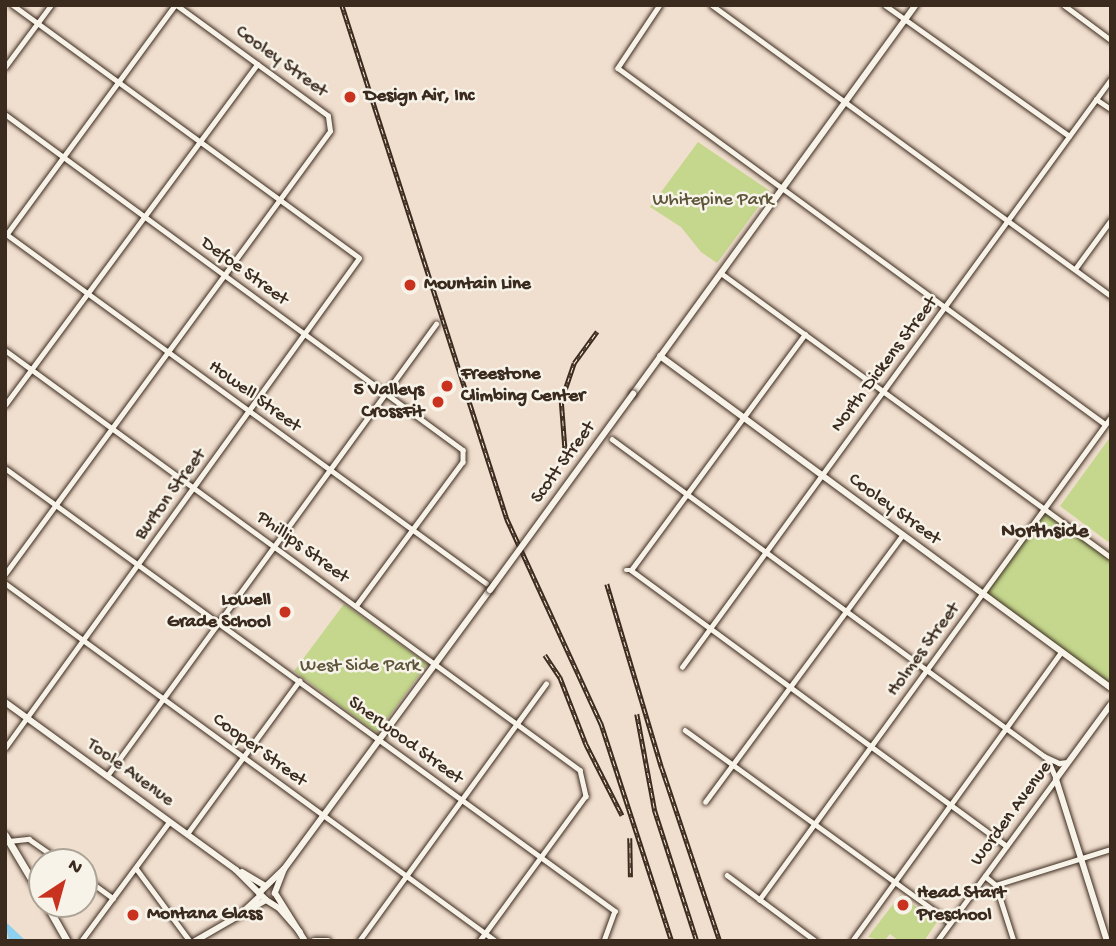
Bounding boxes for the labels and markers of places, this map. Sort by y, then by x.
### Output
place label: Design Air, Inc [364,86,474,108]
marker: Design Air, Inc [342,89,358,105]
place label: Mountain Line [424,274,531,296]
marker: Mountain Line [402,277,418,293]
place label: Freestone Climbing Center [461,364,585,408]
marker: Freestone Climbing Center [439,378,455,394]
place label: 5 Valleys CrossFit [354,380,424,424]
marker: 5 Valleys CrossFit [430,394,446,410]
place label: Lowell Grade School [167,590,271,634]
marker: Lowell Grade School [277,604,293,620]
place label: Head Start Preschool [917,883,1005,927]
marker: Head Start Preschool [895,897,911,913]
place label: Montana Glass [147,904,262,926]
marker: Montana Glass [125,907,141,923]

